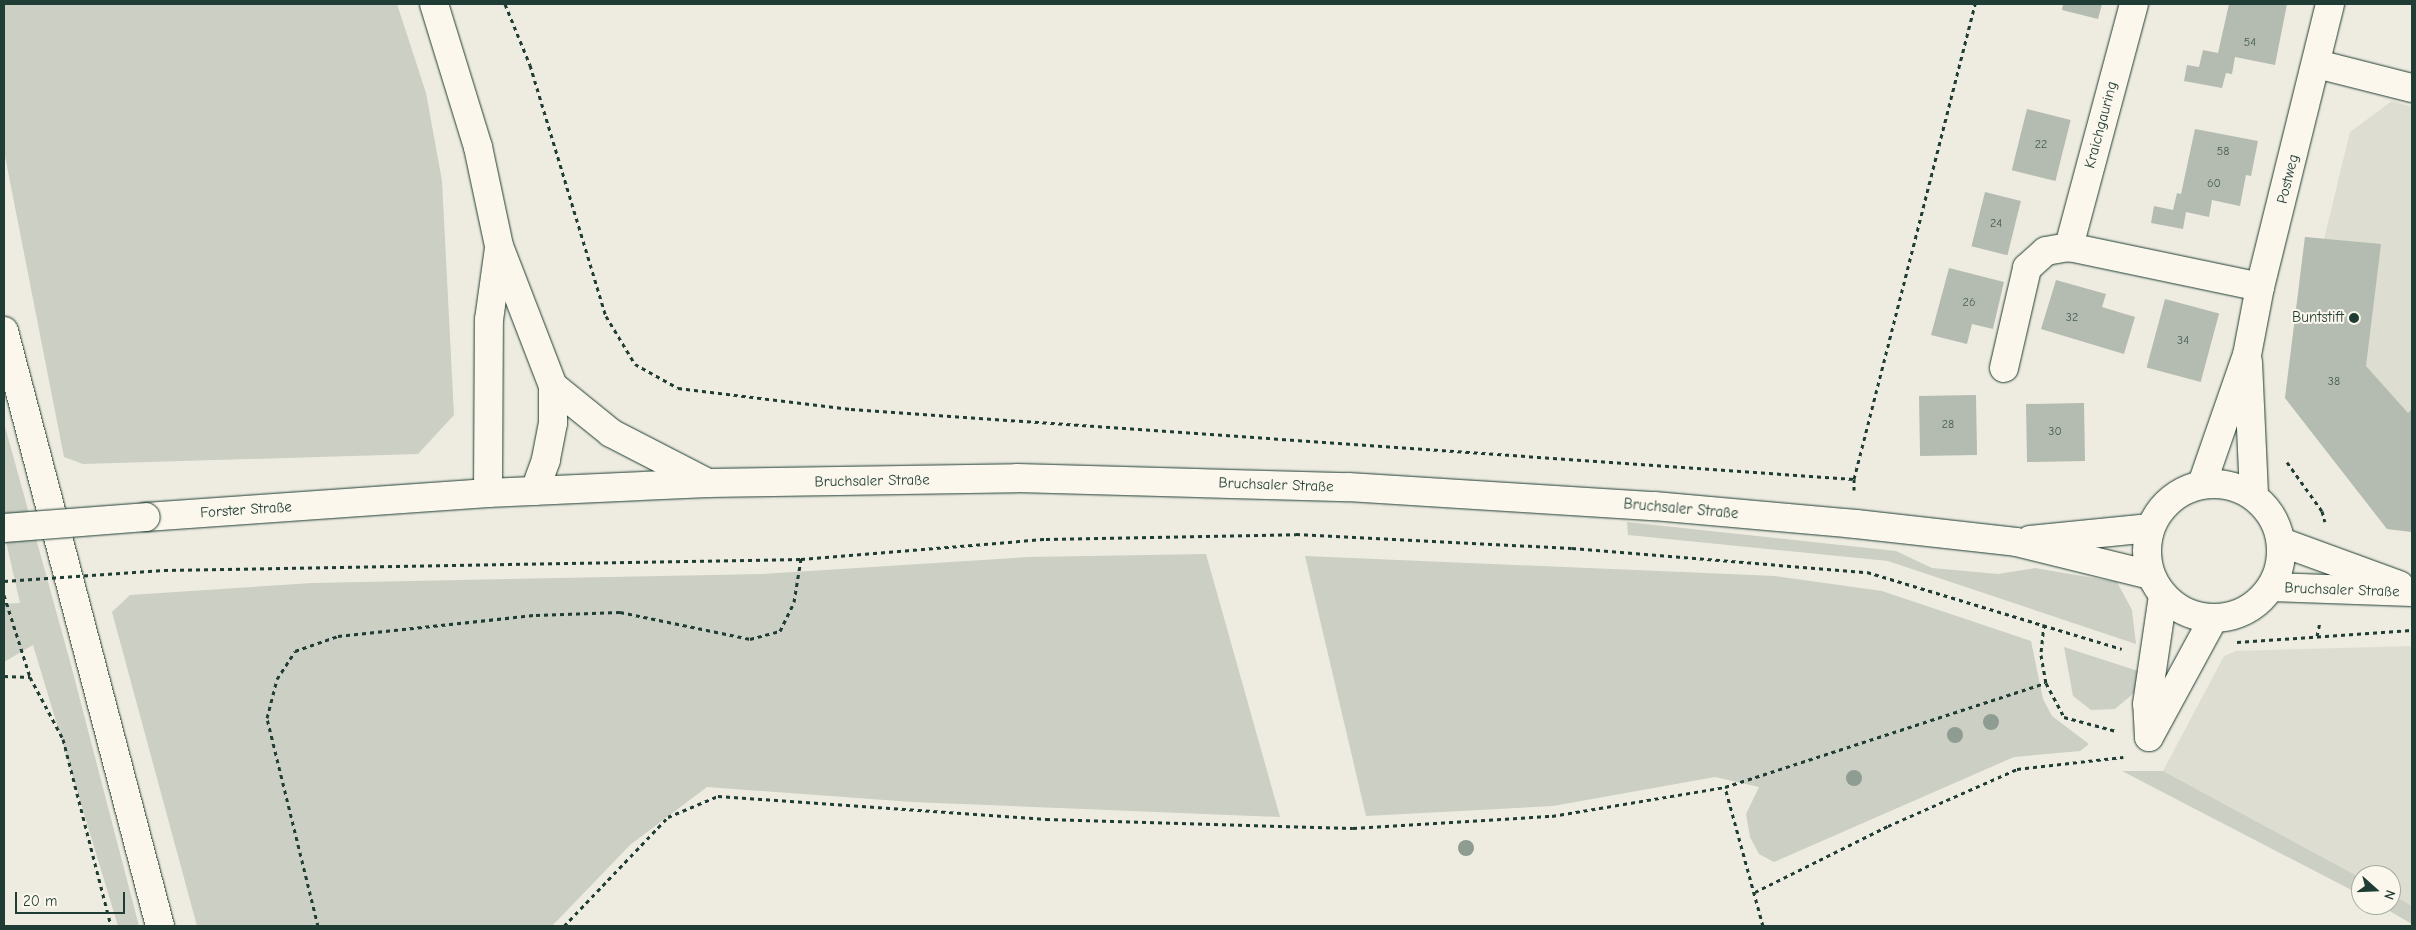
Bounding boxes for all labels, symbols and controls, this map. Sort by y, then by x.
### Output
house number: 54 [2244,36,2256,50]
street label: Kraichgauring [2081,79,2121,171]
house number: 22 [2035,138,2047,152]
house number: 58 [2217,145,2229,159]
street label: Postweg [2273,152,2303,206]
house number: 60 [2207,177,2221,191]
house number: 24 [1990,217,2002,231]
house number: 26 [1963,296,1975,310]
place label: Buntstift [2292,309,2344,327]
house number: 32 [2066,311,2078,325]
marker: Buntstift [2348,312,2360,324]
house number: 34 [2177,334,2189,348]
house number: 38 [2328,375,2340,389]
house number: 28 [1942,418,1954,432]
house number: 30 [2048,425,2062,439]
street label: Bruchsaler Straße [814,471,930,491]
street label: Bruchsaler Straße [1218,474,1334,496]
street label: Bruchsaler Straße [1623,495,1739,523]
street label: Forster Straße [200,498,292,522]
street label: Bruchsaler Straße [2284,579,2400,601]
north arrow [2351,865,2401,915]
scale bar [18,882,128,914]
text: N [2380,888,2399,902]
text: 20 m [23,892,57,910]

